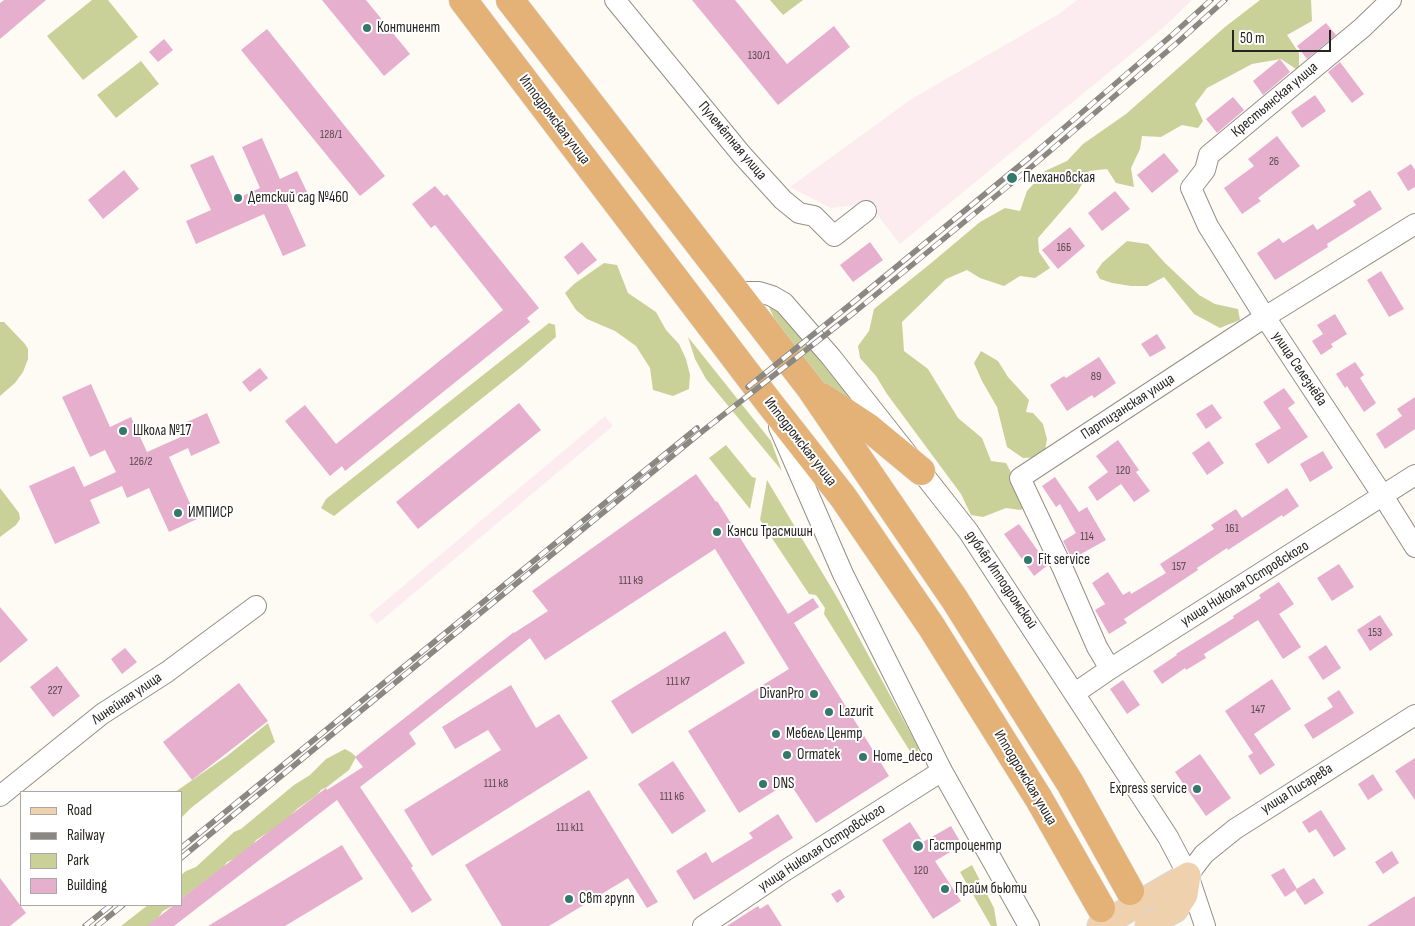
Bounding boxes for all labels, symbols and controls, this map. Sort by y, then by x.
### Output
place label: Континент [377,19,440,37]
scale bar [1235,20,1334,52]
marker: Континент [361,22,373,34]
text: 50 m [1240,29,1265,48]
house number: 130/1 [748,49,770,63]
street label: Крестьянская улица [1228,59,1322,141]
street label: Ипподромская улица [514,72,594,168]
street label: Пулемётная улица [694,98,770,184]
house number: 128/1 [320,128,342,142]
house number: 26 [1269,155,1279,169]
place label: Плехановская [1023,169,1095,187]
marker: Плехановская [1005,171,1019,185]
place label: Детский сад №460 [248,189,348,207]
marker: Детский сад №460 [232,192,244,204]
house number: 16Б [1057,241,1071,255]
street label: улица Селезнёва [1268,328,1330,410]
street label: Партизанская улица [1078,370,1178,444]
house number: 89 [1091,370,1101,384]
street label: Ипподромская улица [760,394,840,490]
place label: Школа №17 [133,422,191,440]
marker: Школа №17 [117,425,129,437]
house number: 126/2 [130,455,152,469]
house number: 120 [1116,464,1130,478]
place label: ИМПИСР [188,504,233,522]
marker: ИМПИСР [172,507,184,519]
house number: 161 [1225,522,1239,536]
place label: Кэнси Трасмишн [727,523,813,541]
marker: Кэнси Трасмишн [711,526,723,538]
street label: дублёр Ипподромской [961,527,1041,633]
house number: 114 [1080,530,1094,544]
street label: улица Николая Островского [1178,537,1312,631]
place label: Fit service [1038,551,1090,569]
marker: Fit service [1022,554,1034,566]
house number: 157 [1172,560,1186,574]
house number: 111 к9 [619,574,643,588]
house number: 153 [1368,626,1382,640]
street label: Линейная улица [88,669,166,729]
house number: 111 к7 [666,675,690,689]
house number: 227 [48,684,62,698]
place label: DivanPro [759,685,804,703]
marker: DivanPro [808,688,820,700]
place label: Lazurit [839,703,874,721]
house number: 147 [1251,703,1265,717]
marker: Lazurit [823,706,835,718]
place label: Мебель Центр [786,725,862,743]
street label: Ипподромская улица [990,727,1060,829]
marker: Мебель Центр [770,728,782,740]
place label: Ormatek [797,746,840,764]
place label: Home_deco [873,748,933,766]
marker: Ormatek [781,749,793,761]
marker: Home_deco [857,751,869,763]
street label: улица Писарева [1258,760,1336,818]
place label: DNS [773,775,794,793]
house number: 111 к8 [484,777,508,791]
marker: DNS [757,778,769,790]
place label: Express service [1109,780,1187,798]
marker: Express service [1191,783,1203,795]
house number: 111 к6 [660,790,684,804]
legend [20,791,182,906]
street label: улица Николая Островского [755,800,889,896]
text: Road [67,801,92,820]
house number: 111 к11 [556,821,584,835]
text: Railway [67,826,105,845]
place label: Гастроцентр [929,837,1002,855]
marker: Гастроцентр [911,839,925,853]
text: Park [67,851,89,870]
house number: 120 [914,864,928,878]
text: Building [67,876,107,895]
place label: Прайм бьюти [955,880,1027,898]
marker: Прайм бьюти [939,883,951,895]
place label: Свт групп [579,890,635,908]
marker: Свт групп [563,893,575,905]

